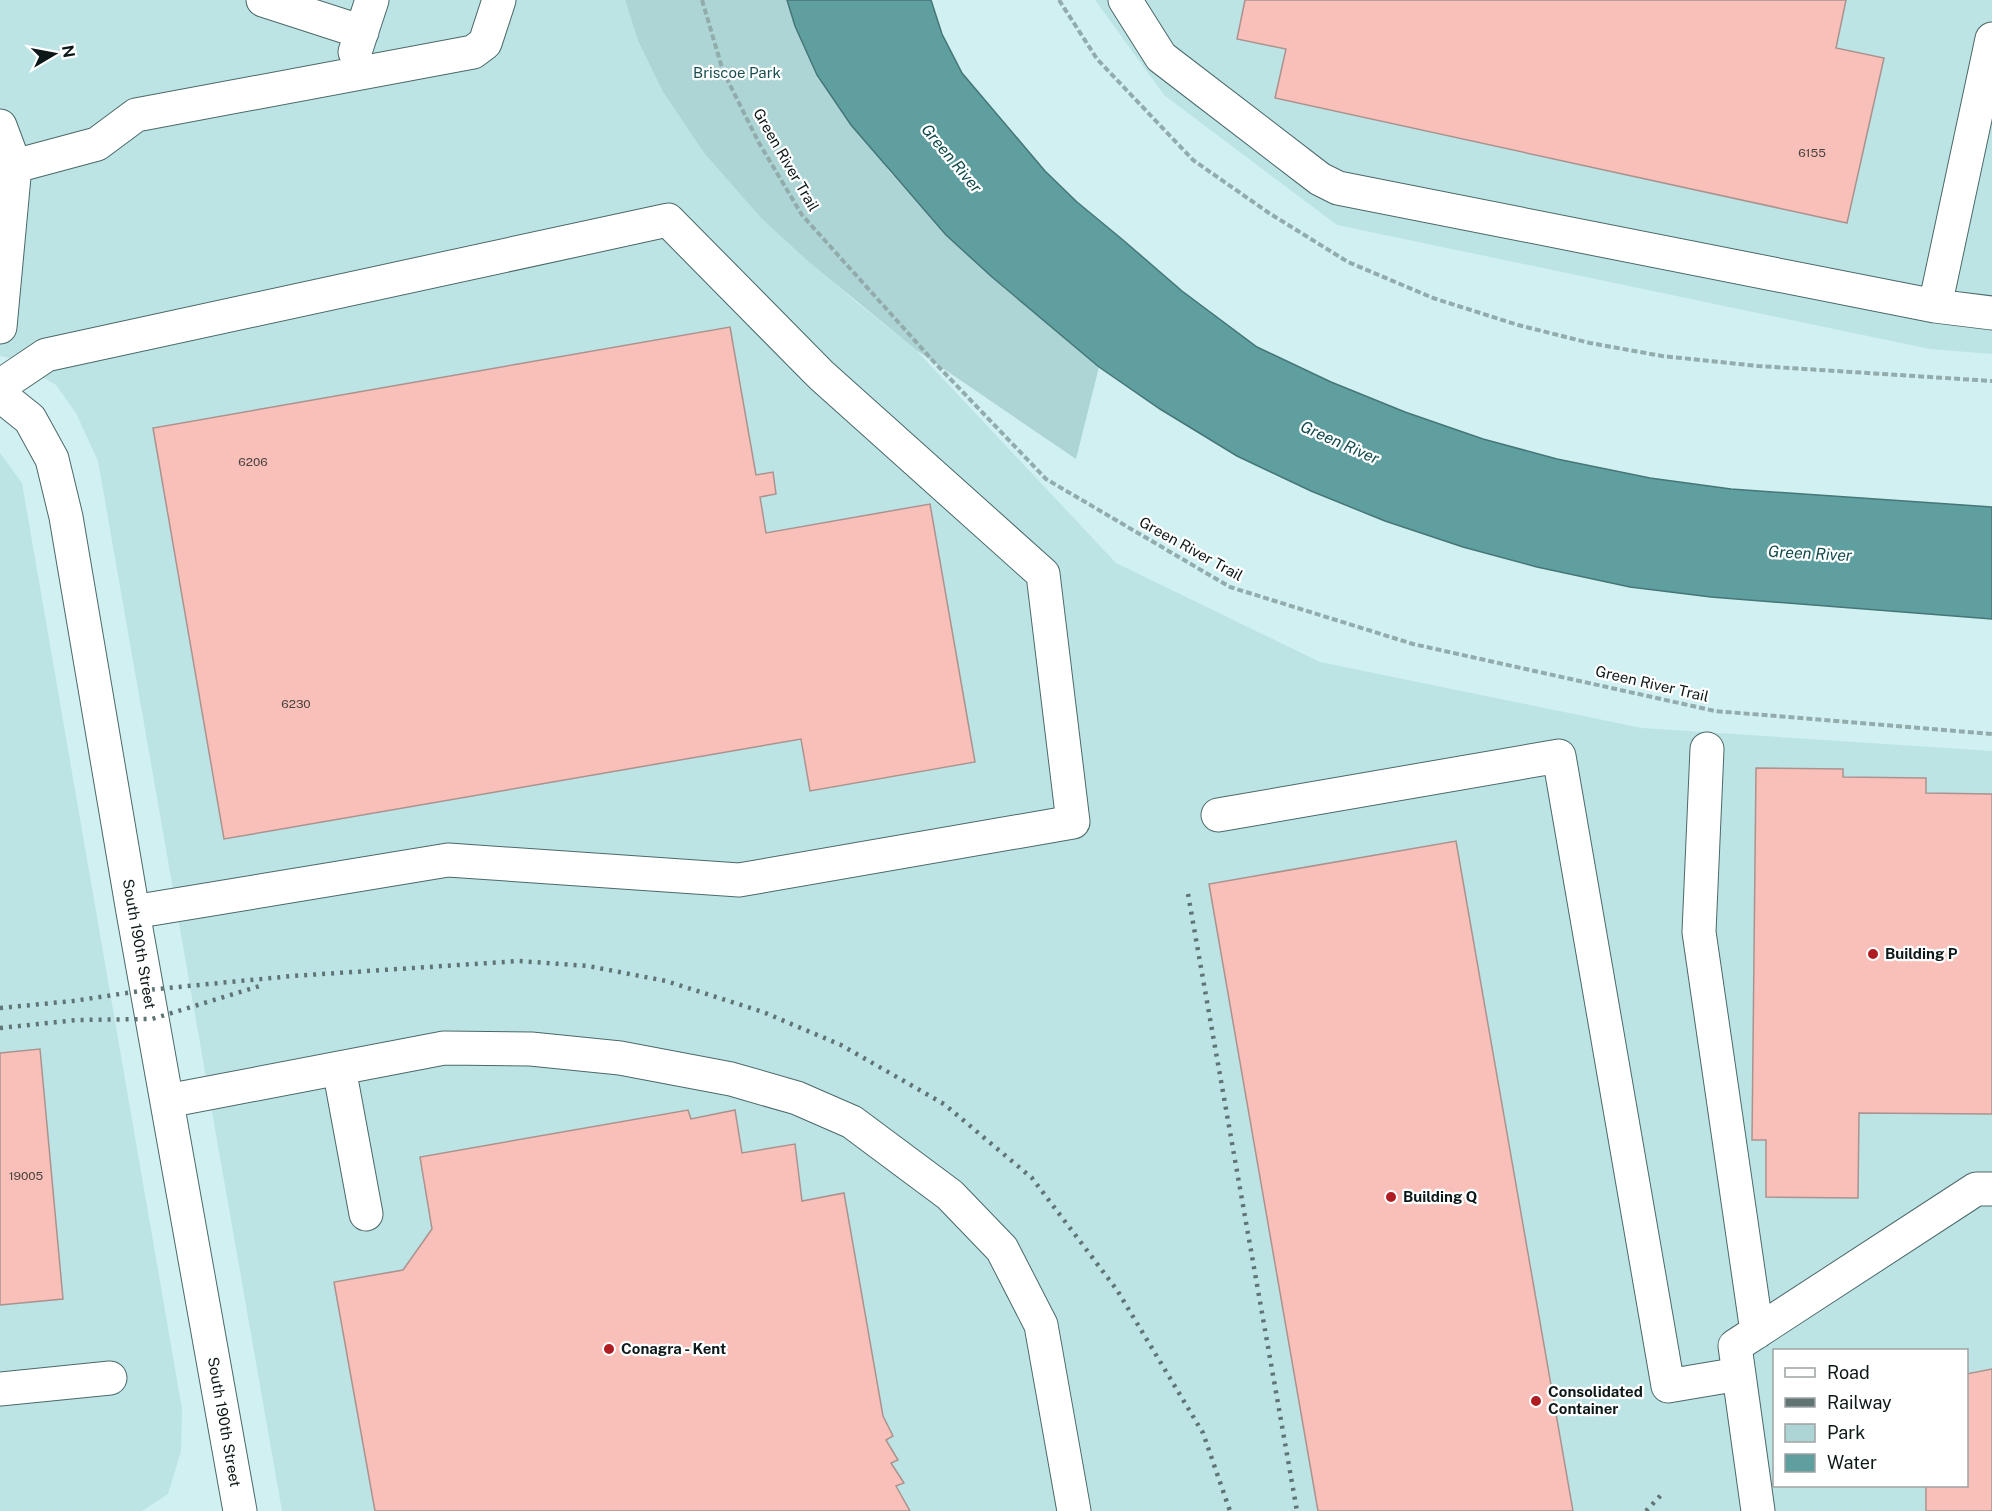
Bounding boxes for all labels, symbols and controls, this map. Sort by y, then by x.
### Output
north arrow [24,24,84,84]
text: N [58,44,79,59]
park label: Briscoe Park [693,64,781,81]
street label: Green River Trail [750,105,823,214]
water label: Green River [917,120,986,197]
house number: 6155 [1798,146,1826,160]
water label: Green River [1298,417,1383,469]
house number: 6206 [238,455,268,469]
street label: Green River Trail [1136,513,1246,584]
water label: Green River [1768,542,1853,565]
street label: Green River Trail [1594,662,1710,705]
house number: 6230 [281,697,311,711]
street label: South 190th Street [120,878,159,1010]
place label: Building P [1885,945,1958,962]
marker: Building P [1866,947,1880,961]
house number: 19005 [9,1169,44,1183]
place label: Building Q [1403,1188,1477,1205]
marker: Building Q [1384,1190,1398,1204]
place label: Conagra - Kent [621,1340,726,1357]
marker: Conagra - Kent [602,1342,616,1356]
legend [1773,1349,1968,1487]
street label: South 190th Street [205,1356,244,1488]
text: Road [1827,1362,1870,1383]
place label: Consolidated Container [1548,1383,1643,1417]
text: Railway [1827,1392,1892,1413]
marker: Consolidated Container [1529,1394,1543,1408]
text: Park [1827,1422,1865,1443]
text: Water [1827,1452,1877,1473]

